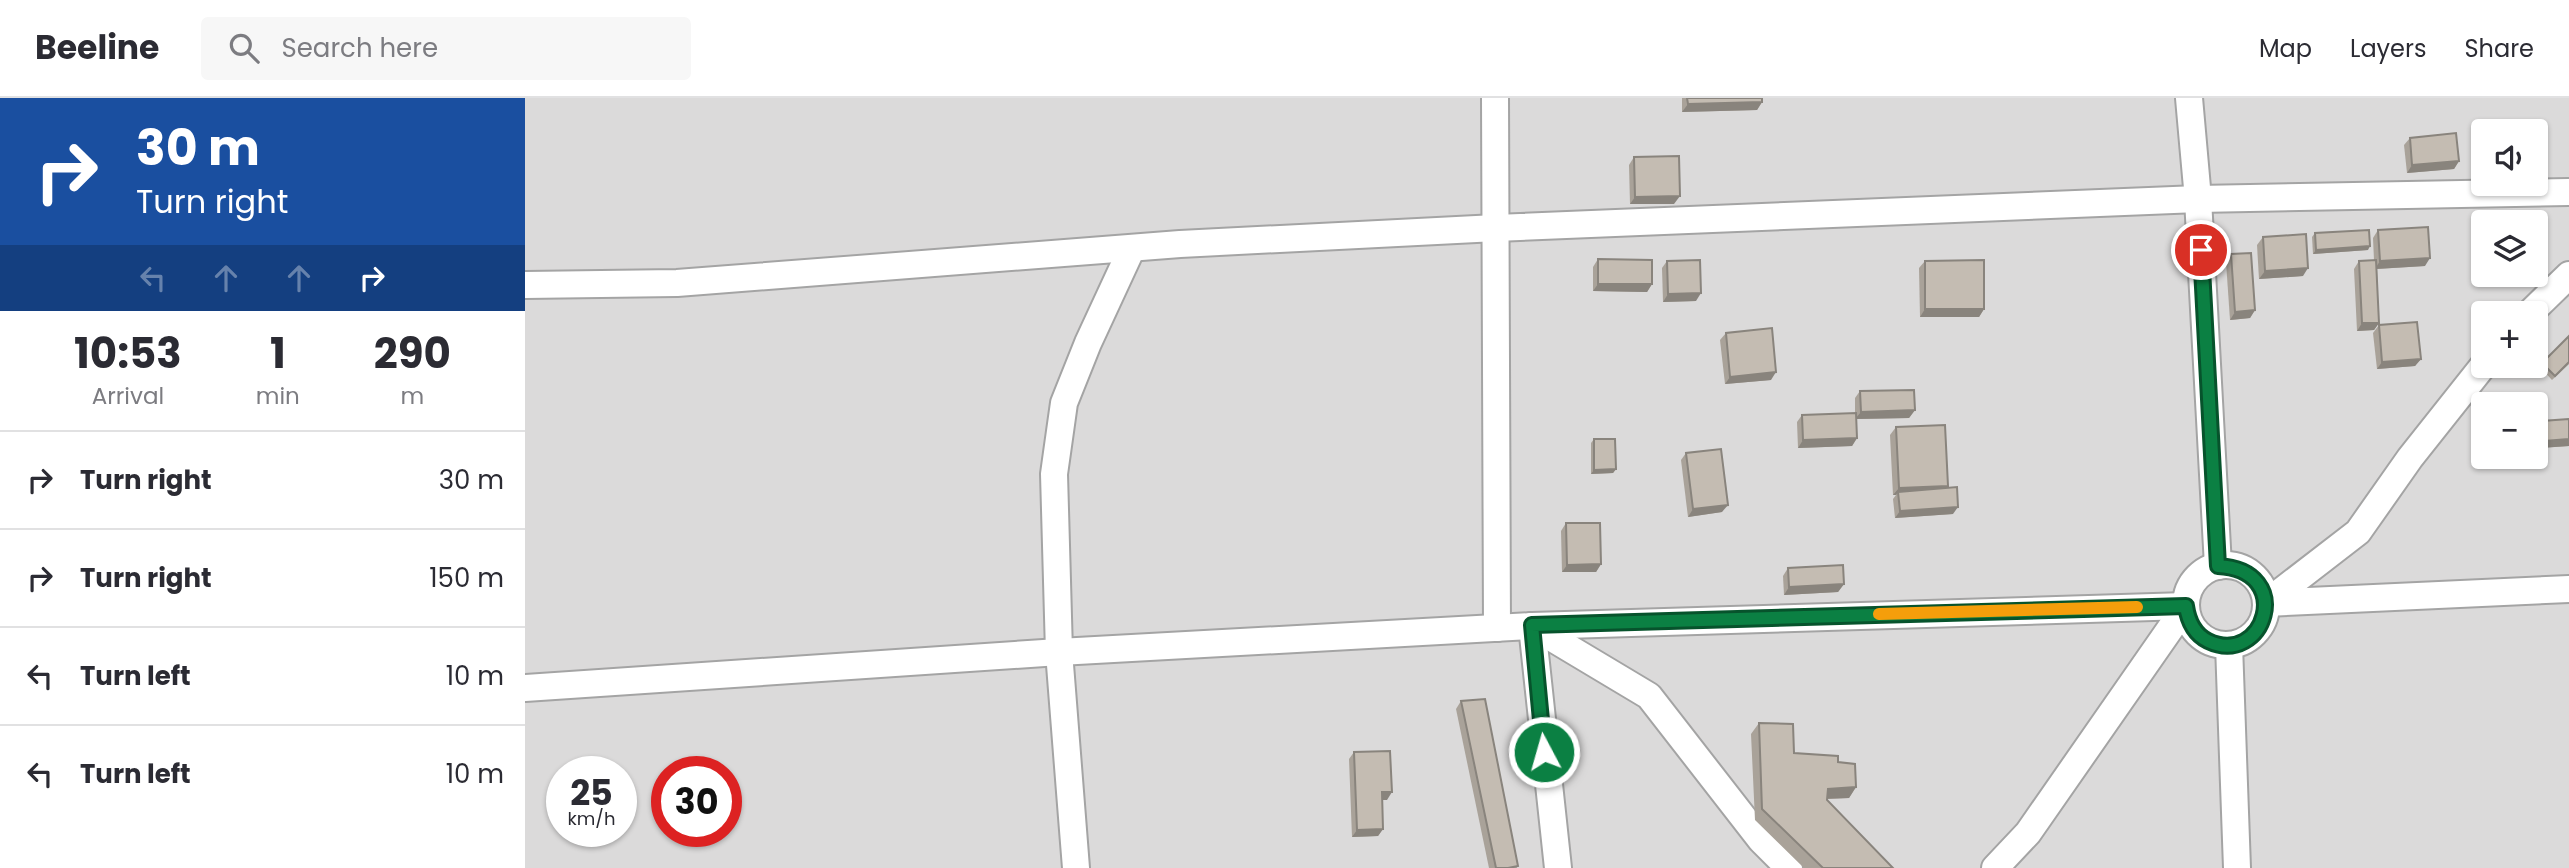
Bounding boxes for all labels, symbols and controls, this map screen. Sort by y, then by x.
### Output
search box [201,17,691,80]
text: Beeline [35,24,159,71]
icon: search [225,29,263,67]
text: Search here [281,30,438,66]
text: Map [2259,32,2312,65]
text: Layers [2350,32,2426,65]
text: Share [2464,32,2534,65]
text: 30 m [136,114,260,182]
map controls [2471,119,2548,469]
button: sound [2471,119,2548,196]
icon: right [21,126,112,217]
text: Turn right [136,179,288,224]
button: layers [2471,210,2548,287]
pin [2171,220,2231,280]
icon: arrive [2182,231,2220,269]
icon: left [134,259,172,297]
icon: ahead [207,259,245,297]
icon: ahead [280,259,318,297]
icon: right [353,259,391,297]
button: + [2471,301,2548,378]
text: 10:53 [74,324,182,383]
text: 1 [270,324,286,383]
text: 290 [374,324,451,383]
text: Arrival [92,380,164,412]
text: min [256,380,300,412]
text: m [401,380,424,412]
button: − [2471,392,2548,469]
icon: right [21,461,59,499]
text: Turn right [80,462,212,498]
text: 30 m [439,462,504,498]
icon: right [21,559,59,597]
text: Turn right [80,560,212,596]
text: 150 m [429,560,504,596]
icon: left [21,657,59,695]
text: Turn left [80,658,191,694]
text: 10 m [446,658,504,694]
position arrow [1507,715,1581,789]
icon: left [21,755,59,793]
text: Turn left [80,756,191,792]
text: 10 m [446,756,504,792]
speed limit sign: 30 [651,756,742,847]
text: 25 [570,768,613,817]
text: km/h [568,806,615,831]

